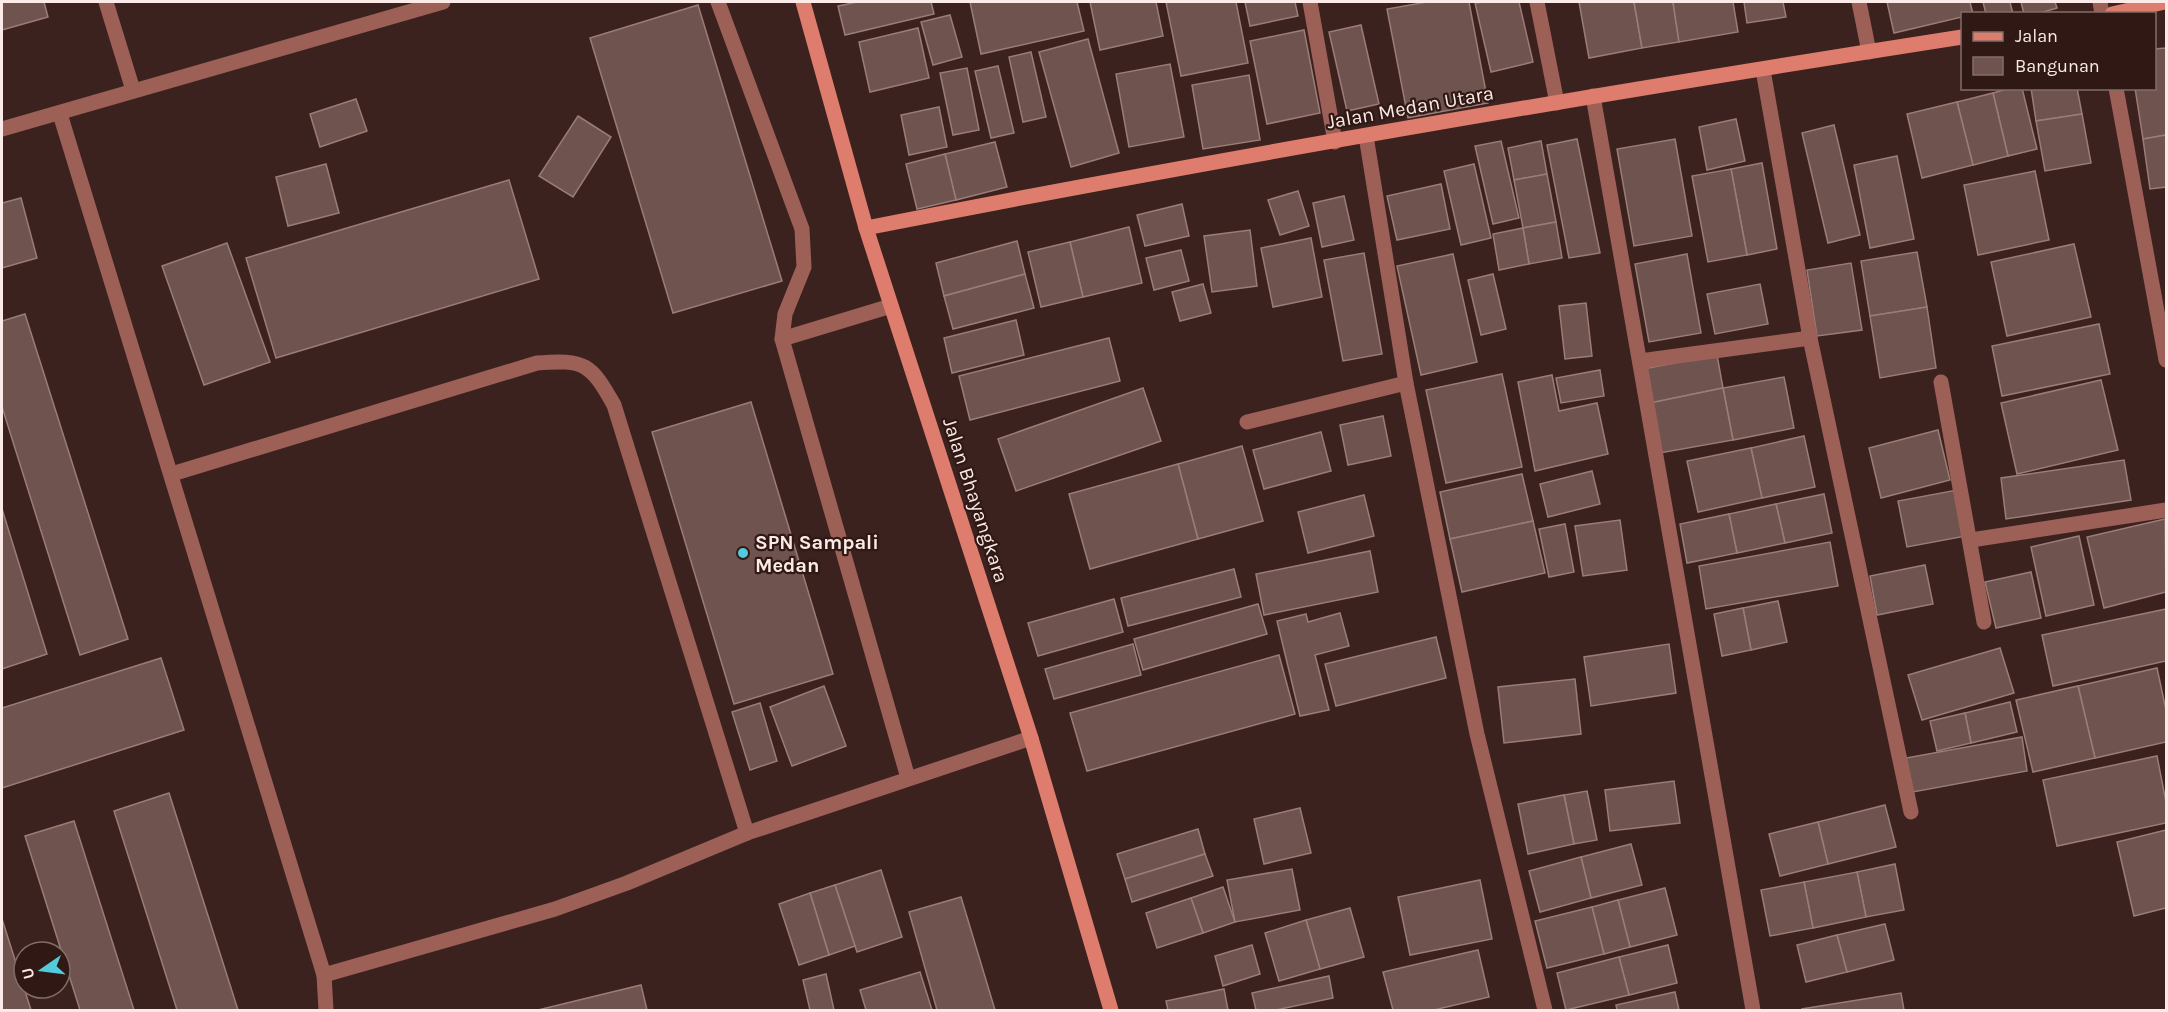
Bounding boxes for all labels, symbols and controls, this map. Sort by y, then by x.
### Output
legend [1961,12,2156,90]
text: Jalan [2015,25,2058,47]
text: Bangunan [2015,55,2100,77]
street label: Jalan Medan Utara [1325,81,1495,134]
street label: Jalan Bhayangkara [938,415,1013,586]
place label: SPN Sampali Medan [755,531,879,577]
marker: SPN Sampali Medan [736,546,750,560]
north arrow [12,940,72,1000]
text: U [17,966,38,981]

